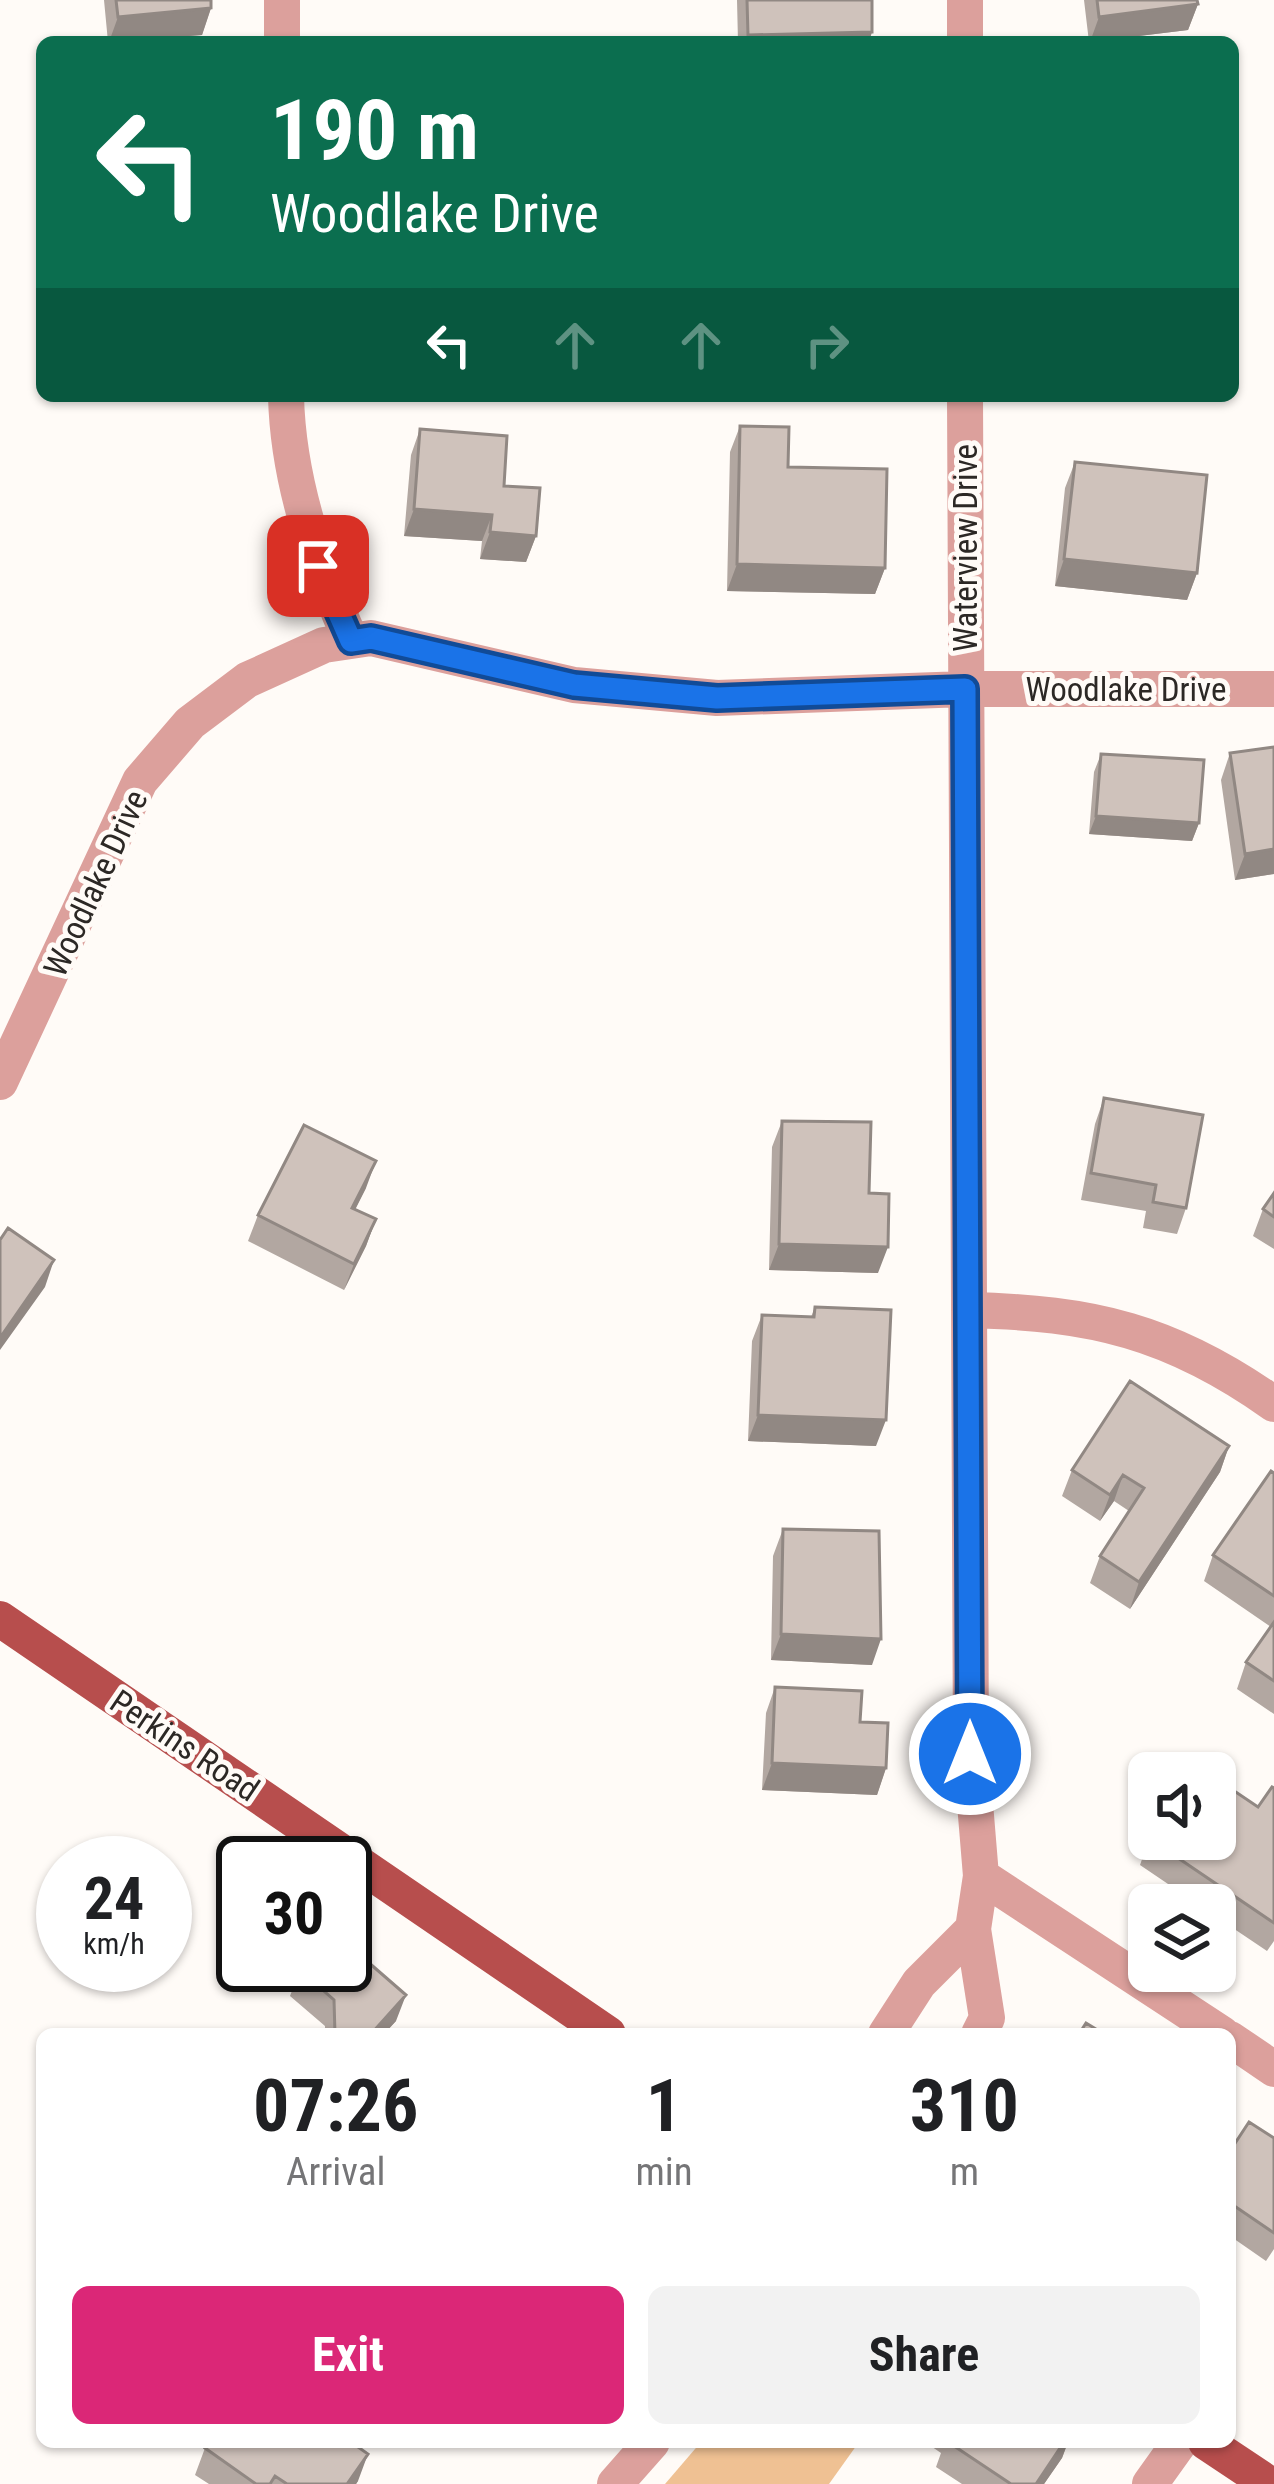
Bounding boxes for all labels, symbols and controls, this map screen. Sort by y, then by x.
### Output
text: 190 m [270,81,479,180]
icon: left [72,84,228,240]
text: Woodlake Drive [270,182,599,245]
icon: left [416,312,482,378]
icon: ahead [542,312,608,378]
icon: ahead [668,312,734,378]
icon: right [794,312,860,378]
street label: Waterview Drive [946,444,985,652]
pin [267,515,369,617]
icon: arrive [285,533,351,599]
street label: Woodlake Drive [1026,670,1226,709]
street label: Woodlake Drive [35,784,156,983]
street label: Perkins Road [103,1681,266,1809]
position arrow [907,1691,1033,1817]
map controls [1128,1752,1236,1992]
button: sound [1128,1752,1236,1860]
speed limit sign: 30 [216,1836,372,1992]
text: 24 [84,1863,144,1934]
button: layers [1128,1884,1236,1992]
text: km/h [83,1926,145,1961]
text: 07:26 [253,2064,418,2149]
text: 1 [646,2064,682,2149]
text: 310 [910,2064,1019,2149]
text: Arrival [286,2149,385,2195]
text: min [635,2149,693,2195]
text: m [950,2149,979,2195]
button: Exit [72,2286,624,2424]
button: Share [648,2286,1200,2424]

